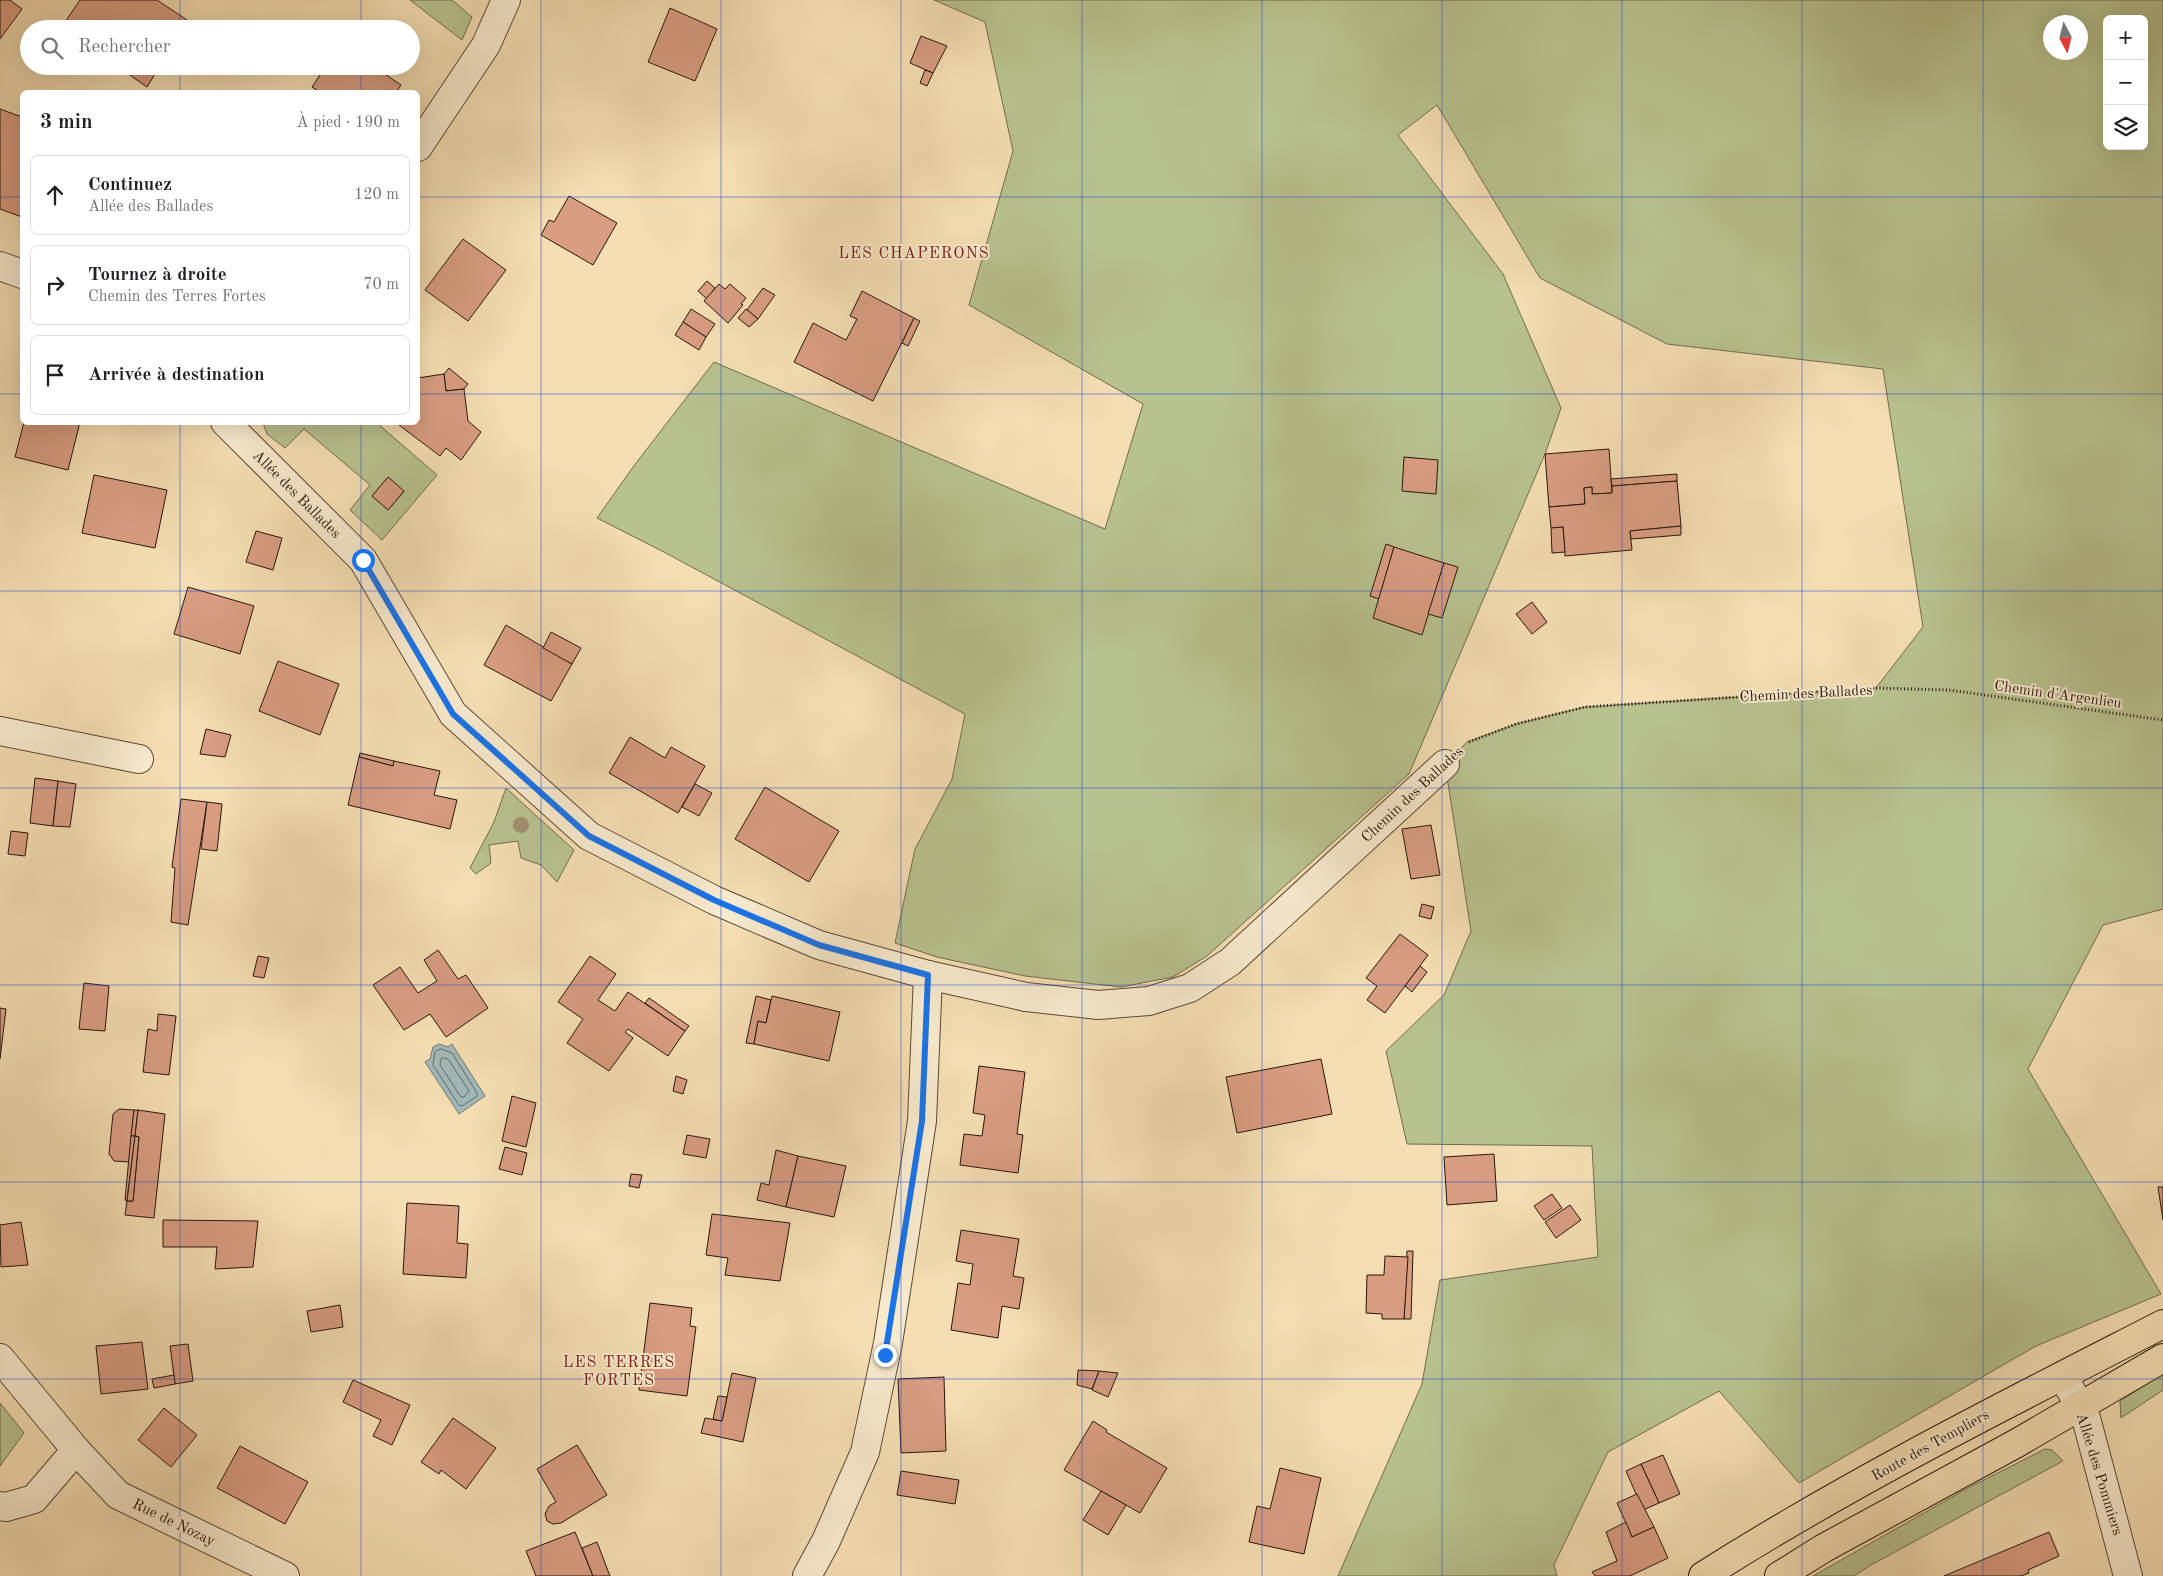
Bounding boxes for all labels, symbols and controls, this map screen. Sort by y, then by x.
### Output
north arrow [2043,15,2088,60]
map controls [2103,15,2148,150]
button: + [2103,15,2148,60]
search box [20,20,420,75]
icon: search [38,34,66,62]
text: Rechercher [78,38,171,57]
button: − [2103,60,2148,105]
button: layers [2103,105,2148,150]
text: 3 min [40,112,93,133]
text: À pied · 190 m [297,115,400,131]
text: Continuez [88,176,172,195]
icon: ahead [41,181,69,209]
text: 120 m [354,187,399,203]
text: Allée des Ballades [88,199,213,215]
district label: LES CHAPERONS [838,246,990,262]
text: Tournez à droite [88,266,227,285]
icon: right [41,271,69,299]
text: 70 m [363,277,399,293]
text: Chemin des Terres Fortes [88,289,266,305]
icon: arrive [41,361,69,389]
text: Arrivée à destination [88,366,264,385]
street label: Allée des Ballades [249,448,343,542]
route start [352,549,375,572]
street label: Chemin d'Argenlieu [1993,679,2122,712]
street label: Chemin des Ballades [1739,684,1873,705]
street label: Chemin des Ballades [1359,744,1467,846]
route end [874,1344,897,1367]
district label: LES TERRES FORTES [563,1355,675,1389]
street label: Route des Templiers [1869,1408,1992,1485]
street label: Allée des Pommiers [2073,1411,2124,1537]
street label: Rue de Nozay [130,1497,217,1550]

